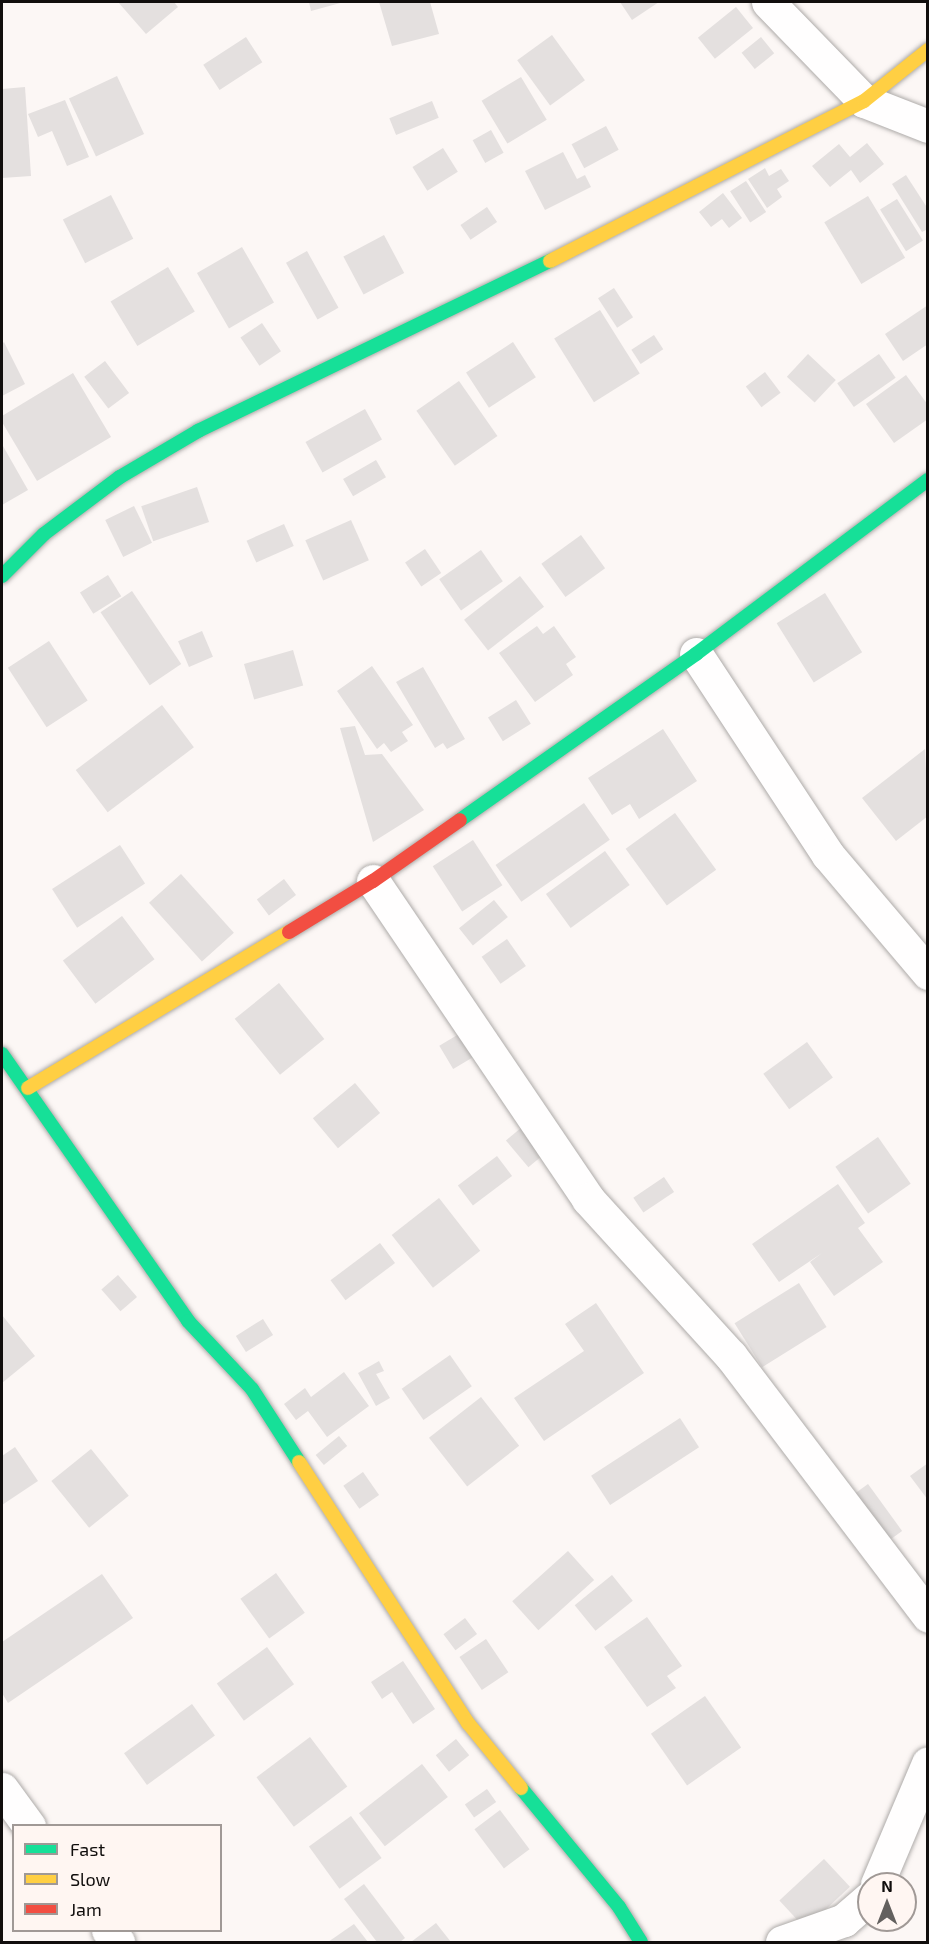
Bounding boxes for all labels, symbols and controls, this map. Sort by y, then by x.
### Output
legend [12,1824,222,1932]
text: Fast [70,1838,105,1860]
text: Slow [70,1868,110,1890]
north arrow [857,1872,917,1932]
text: N [881,1876,893,1895]
text: Jam [70,1898,102,1920]

